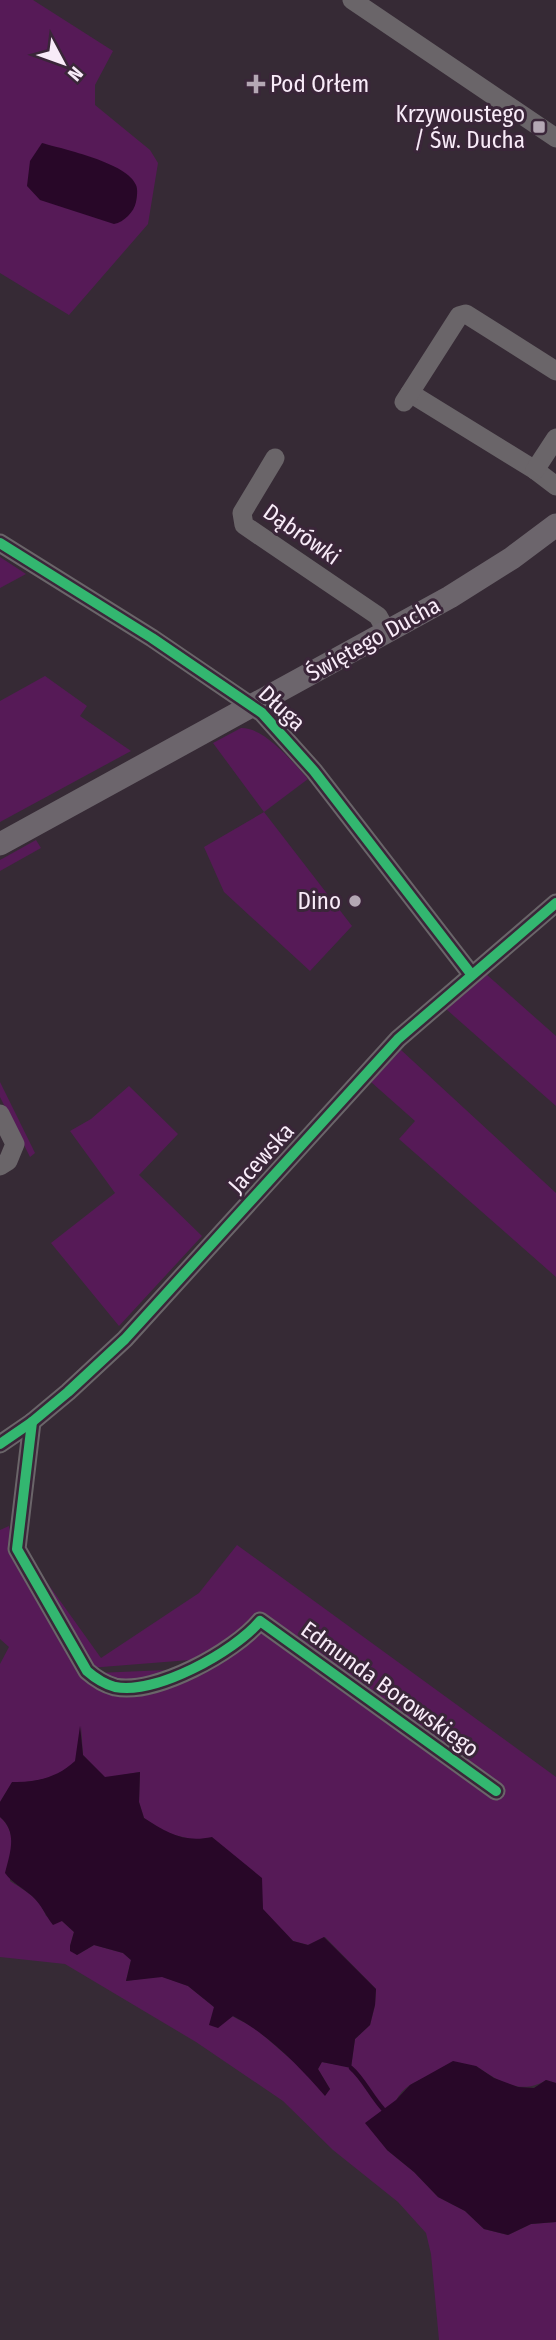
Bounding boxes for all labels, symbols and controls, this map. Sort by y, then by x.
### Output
north arrow [28,28,98,98]
text: N [63,62,88,86]
place label: Pod Orłem [270,70,369,98]
marker: Pod Orłem [248,76,264,92]
place label: Krzywoustego / Św. Ducha [396,100,525,154]
marker: Krzywoustego / Św. Ducha [531,119,547,135]
street label: Dąbrówki [258,497,346,571]
street label: Świętego Ducha [301,591,445,687]
street label: Długa [253,679,311,737]
place label: Dino [298,887,341,915]
marker: Dino [347,893,363,909]
street label: Jacewska [222,1117,300,1199]
street label: Edmunda Borowskiego [296,1615,484,1763]

